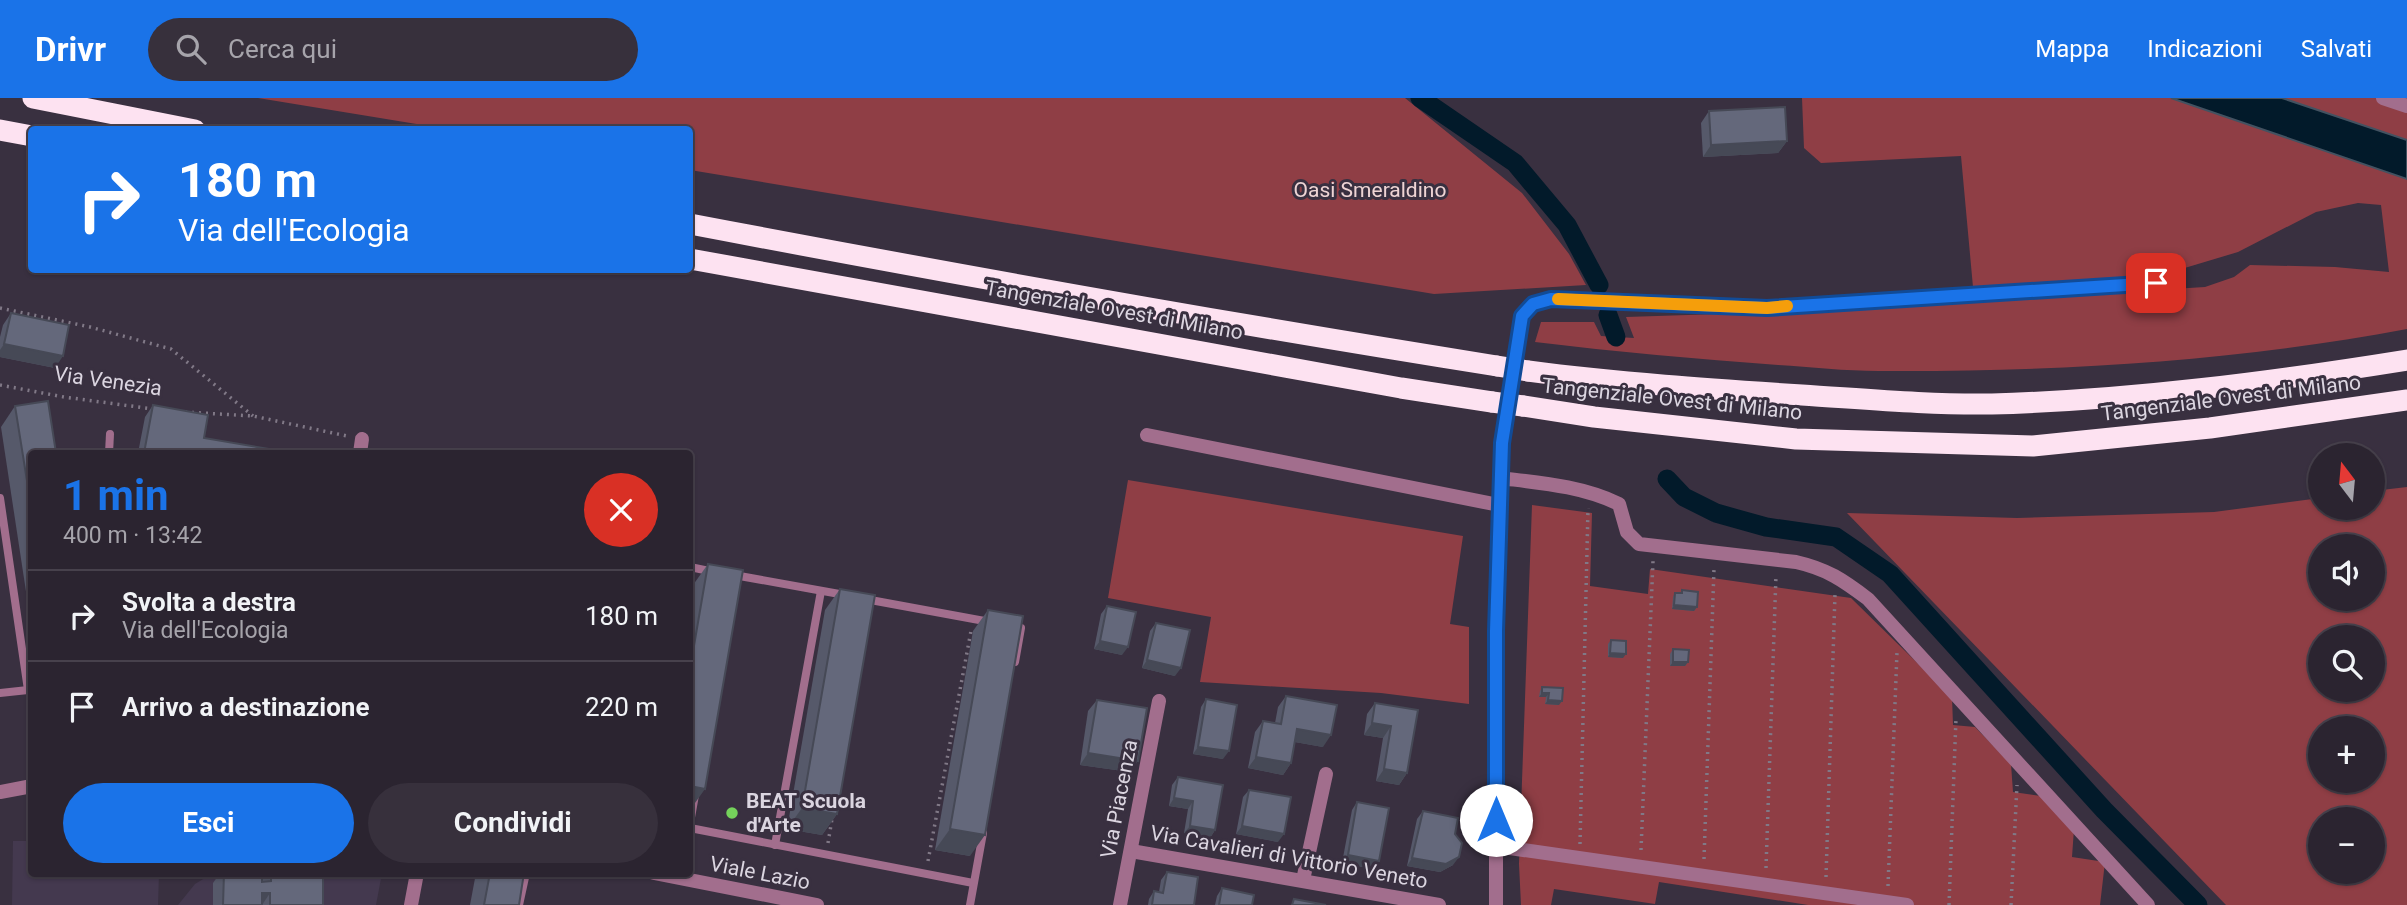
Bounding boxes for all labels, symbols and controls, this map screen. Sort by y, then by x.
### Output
search box [148,18,638,81]
text: Drivr [35,30,106,69]
icon: search [172,30,210,68]
text: Cerca qui [228,34,337,64]
text: Mappa [2035,35,2109,63]
text: Indicazioni [2147,35,2263,63]
text: Salvati [2301,35,2372,63]
text: 180 m [178,152,317,209]
icon: right [63,154,154,245]
park label: Oasi Smeraldino [1294,178,1446,202]
text: Via dell'Ecologia [178,211,410,249]
pin [2126,253,2186,313]
icon: arrive [2137,264,2175,302]
street label: Tangenziale Ovest di Milano [983,275,1245,345]
street label: Via Venezia [52,362,164,400]
street label: Tangenziale Ovest di Milano [2100,370,2362,426]
street label: Tangenziale Ovest di Milano [1541,373,1803,425]
north arrow [2308,443,2385,520]
map controls [2308,443,2385,884]
text: 1 min [63,471,169,520]
button: close [584,473,658,547]
text: 400 m · 13:42 [63,522,202,549]
button: sound [2308,534,2385,611]
text: Svolta a destra [122,587,296,617]
icon: right [63,597,101,635]
text: 180 m [585,601,658,631]
text: Via dell'Ecologia [122,617,289,644]
button: search [2308,625,2385,702]
icon: arrive [63,688,101,726]
text: Arrivo a destinazione [122,692,369,722]
text: 220 m [585,692,658,722]
button: + [2308,716,2385,793]
street label: Via Piacenza [1096,738,1142,860]
button: Esci [63,783,354,863]
button: Condividi [368,783,658,863]
position arrow [1459,783,1533,857]
place label: BEAT Scuola d'Arte [746,789,866,837]
marker: BEAT Scuola d'Arte [724,805,740,821]
button: − [2308,807,2385,884]
street label: Via Cavalieri di Vittorio Veneto [1148,821,1430,893]
street label: Viale Lazio [708,852,812,894]

